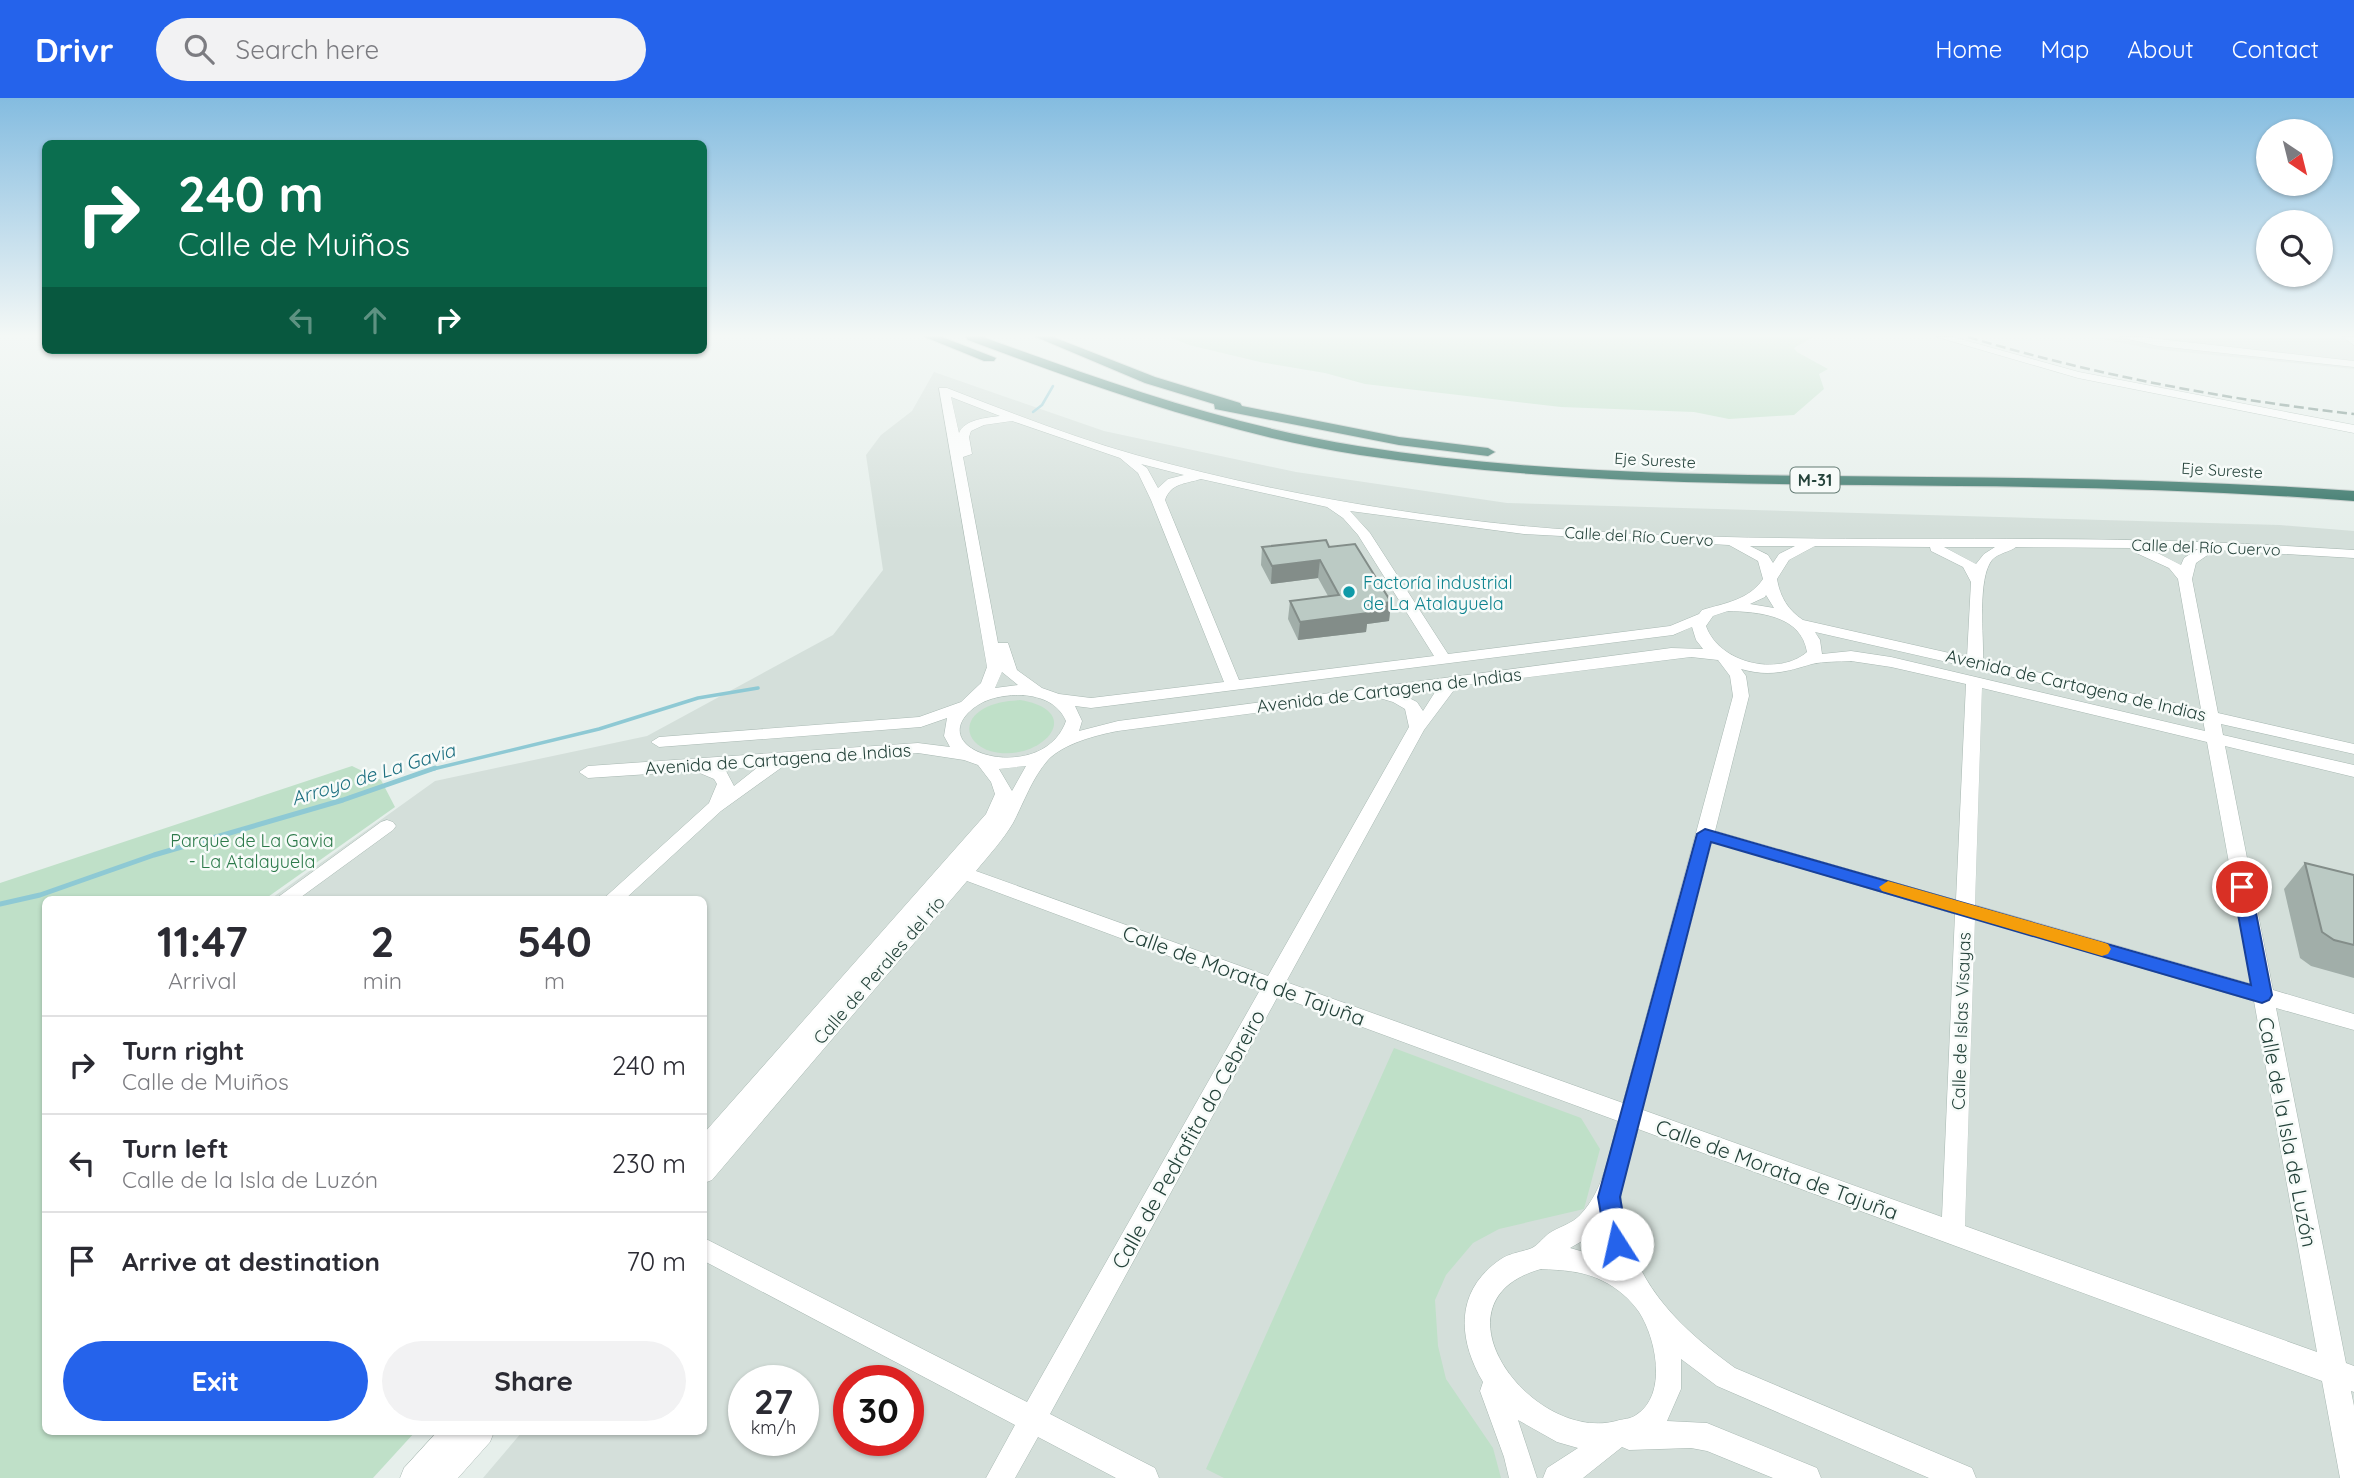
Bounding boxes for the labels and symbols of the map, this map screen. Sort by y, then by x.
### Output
north arrow [2256,119,2333,196]
street label: Eje Sureste [1614,448,1696,472]
street label: Eje Sureste [2181,458,2263,482]
road number: M-31 [1790,468,1840,492]
street label: Calle del Río Cuervo [1564,522,1714,550]
street label: Calle del Río Cuervo [2131,534,2281,560]
place label: Factoría industrial de La Atalayuela [1363,571,1513,615]
marker: Factoría industrial de La Atalayuela [1341,584,1357,600]
street label: Avenida de Cartagena de Indias [1944,644,2208,726]
street label: Avenida de Cartagena de Indias [1255,662,1523,718]
water label: Arroyo de La Gavia [288,737,459,810]
street label: Avenida de Cartagena de Indias [644,738,912,780]
park label: Parque de La Gavia - La Atalayuela [170,829,334,873]
pin [2212,857,2272,917]
street label: Calle de Perales del río [808,891,950,1049]
street label: Calle de Morata de Tajuña [1119,919,1369,1031]
street label: Calle de Islas Visayas [1946,932,1976,1110]
street label: Calle de Pedrafita do Cebreiro [1106,1005,1270,1273]
street label: Calle de la Isla de Luzón [2253,1015,2323,1249]
street label: Calle de Morata de Tajuña [1652,1113,1902,1225]
position arrow [1580,1207,1654,1281]
speed limit sign: 30 [833,1365,924,1456]

